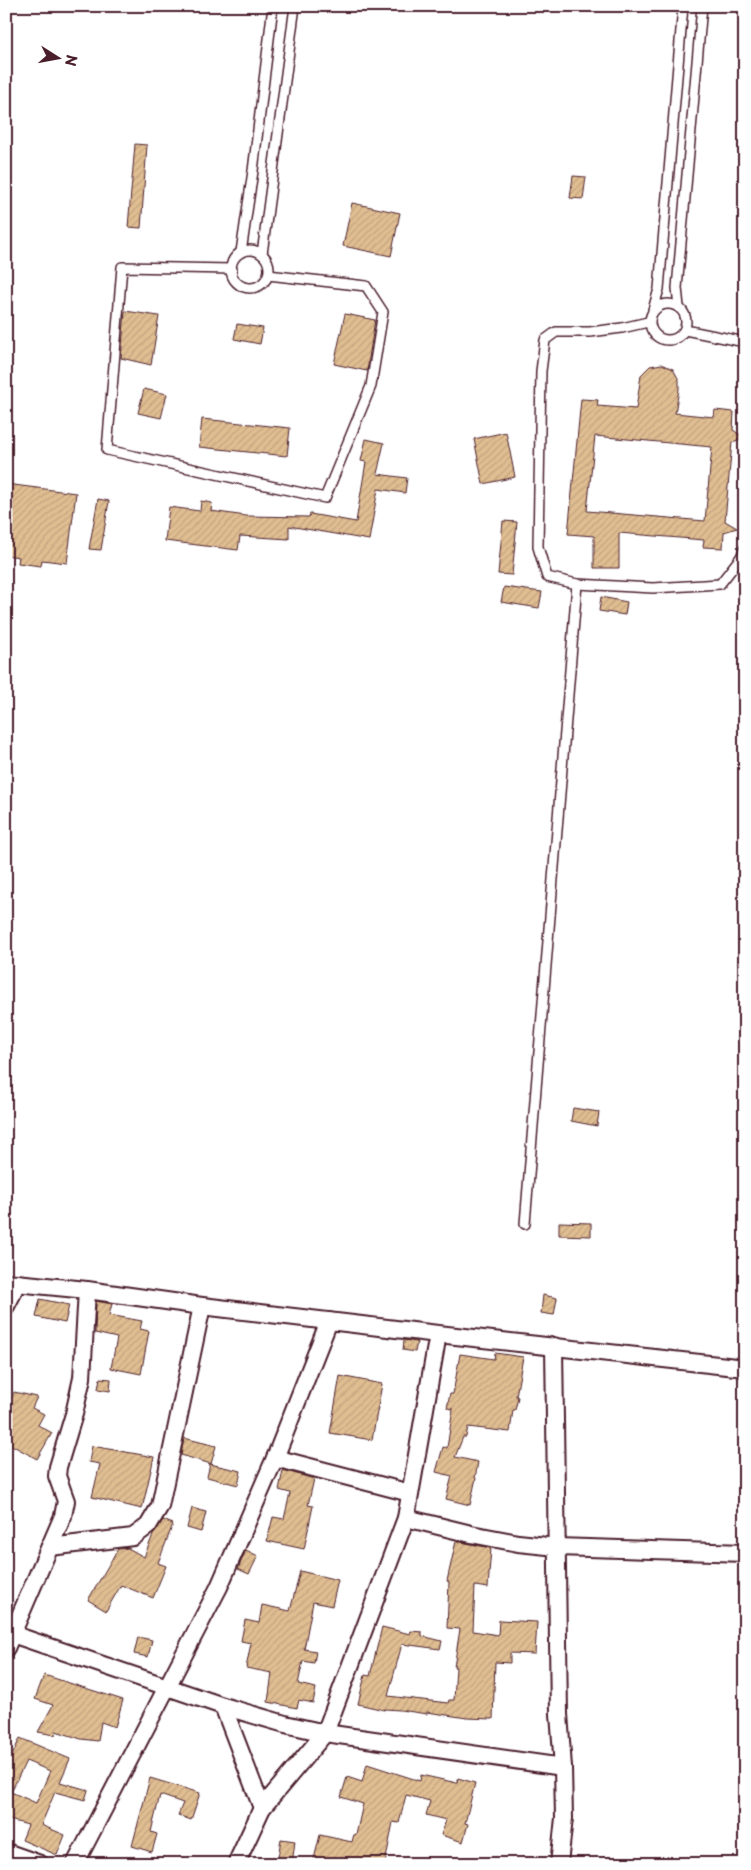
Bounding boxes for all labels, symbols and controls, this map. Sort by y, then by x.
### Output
north arrow [32,32,82,82]
text: N [60,53,83,68]

